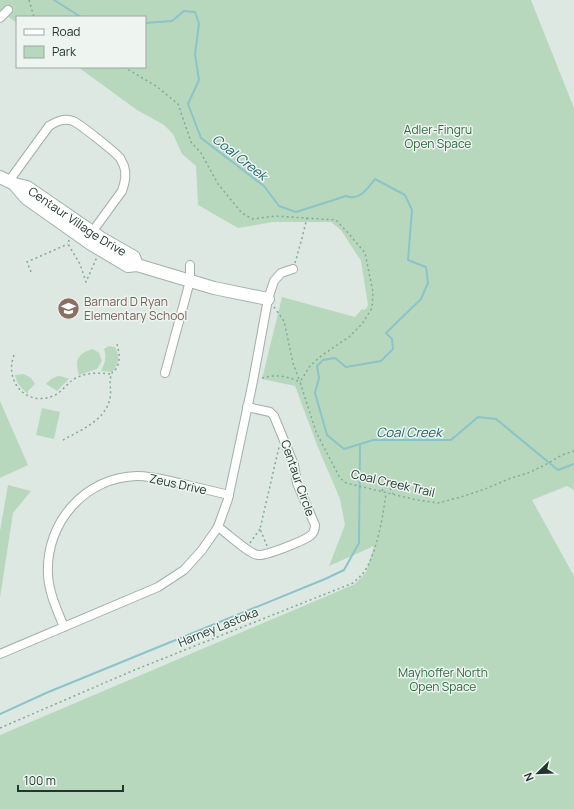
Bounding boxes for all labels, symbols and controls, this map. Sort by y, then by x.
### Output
legend [16,16,146,68]
text: Road [52,23,80,40]
text: Park [52,43,77,60]
park label: Adler-Fingru Open Space [404,121,472,152]
water label: Coal Creek [209,130,273,186]
street label: Centaur Village Drive [25,182,130,260]
place label: Barnard D Ryan Elementary School [84,293,187,324]
school or university icon: Barnard D Ryan Elementary School [55,295,81,321]
water label: Coal Creek [376,423,444,441]
street label: Centaur Circle [277,438,319,518]
street label: Coal Creek Trail [349,465,437,501]
street label: Zeus Drive [148,470,208,498]
street label: Harney Lastoka [175,603,261,651]
park label: Mayhoffer North Open Space [398,664,488,695]
north arrow [518,753,558,793]
scale bar [18,767,123,793]
text: N [520,770,537,784]
text: 100 m [24,772,56,789]

